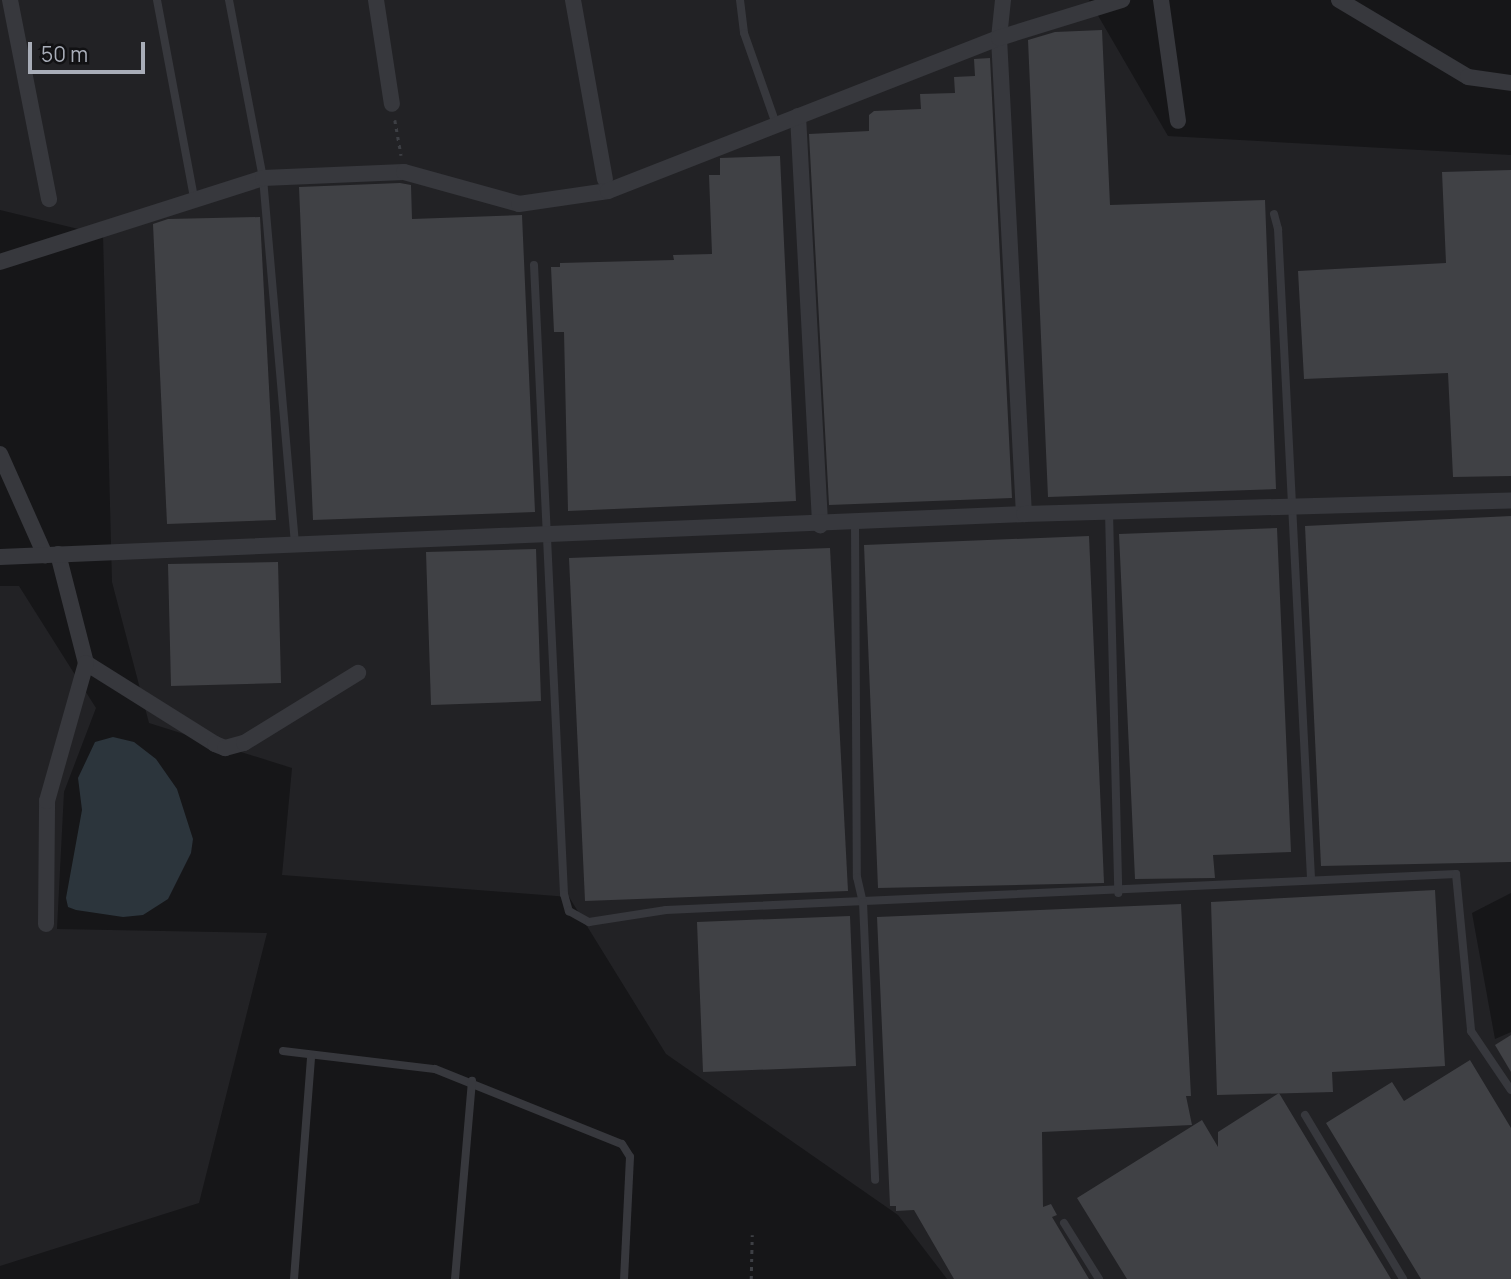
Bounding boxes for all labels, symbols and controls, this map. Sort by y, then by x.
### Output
scale bar [32,28,149,72]
text: 50 m [41,40,88,68]

